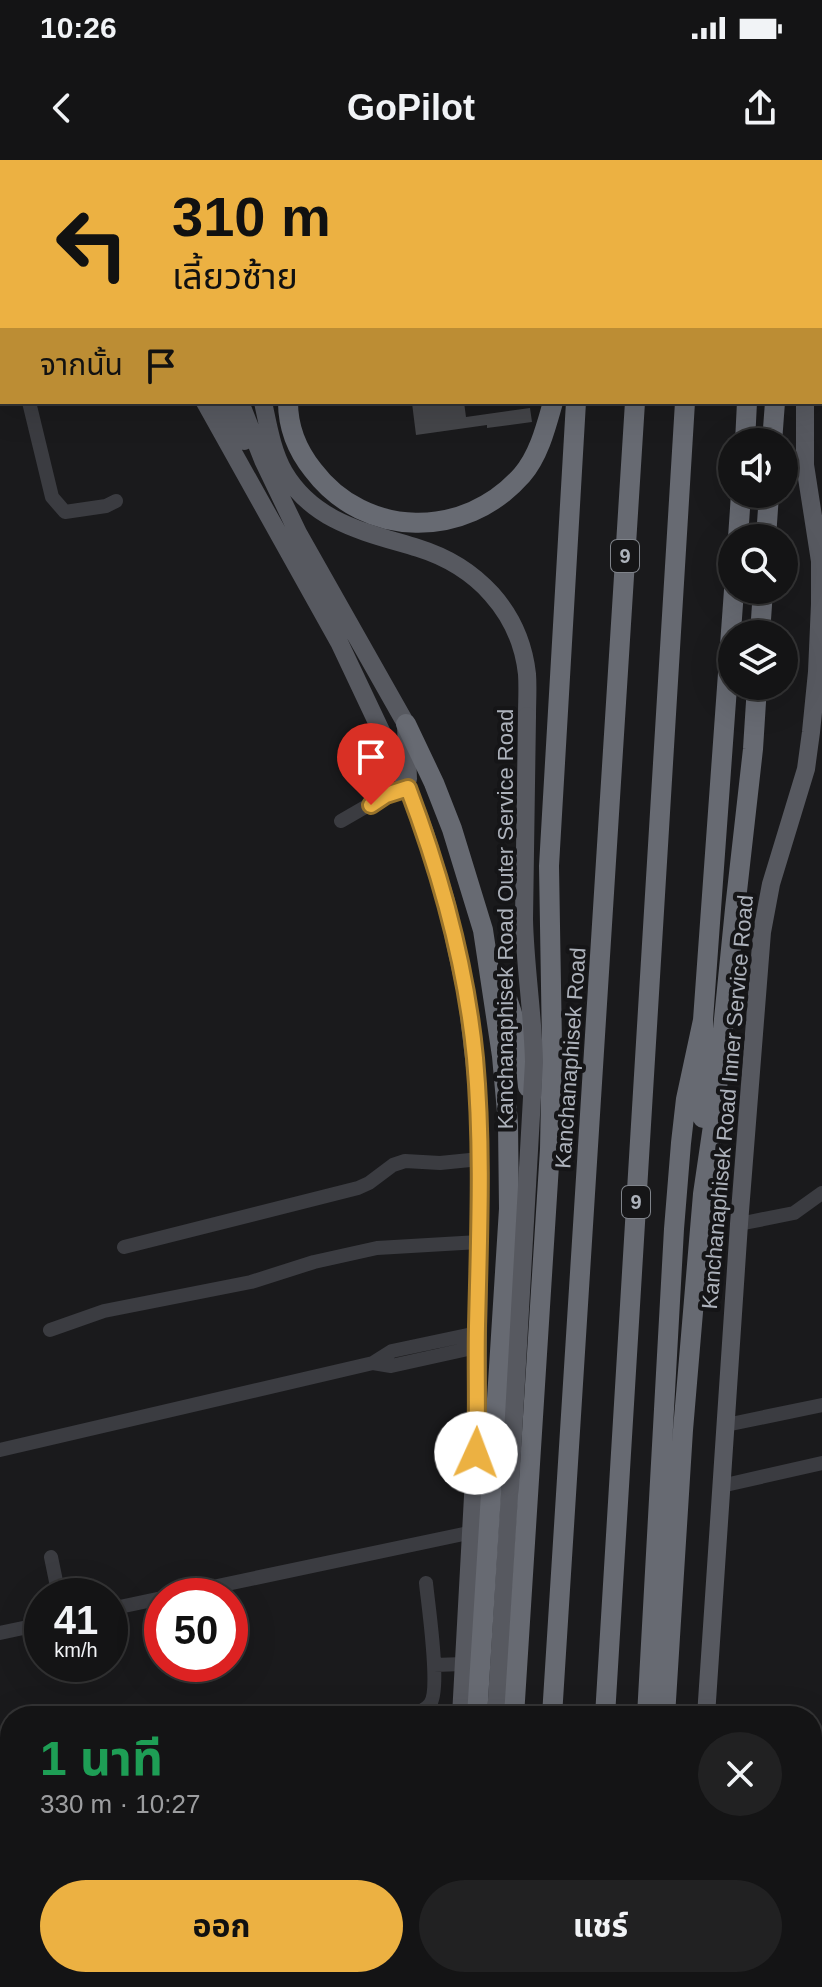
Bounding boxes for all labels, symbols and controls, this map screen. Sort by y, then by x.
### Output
text: 10:26 [40,11,117,44]
icon: back [40,86,84,130]
icon: share [738,86,782,130]
text: GoPilot [347,87,475,128]
text: 310 m [172,185,331,248]
icon: left [40,192,144,296]
text: เลี้ยวซ้าย [172,256,298,297]
icon: arrive [139,344,183,388]
text: จากนั้น [40,348,123,381]
map controls [718,428,798,700]
button: sound [718,428,798,508]
button: search [718,524,798,604]
road number: 9 [611,540,639,572]
button: layers [718,620,798,700]
street label: Kanchanaphisek Road Outer Service Road [493,709,518,1129]
pin [337,723,405,805]
icon: arrive [349,735,393,779]
street label: Kanchanaphisek Road Inner Service Road [697,894,758,1310]
street label: Kanchanaphisek Road [550,947,591,1169]
road number: 9 [622,1186,650,1218]
position arrow [434,1411,518,1495]
speed limit sign: 50 [144,1578,248,1682]
text: 41 [54,1598,98,1642]
text: km/h [54,1639,98,1661]
text: 1 นาที [40,1732,163,1785]
button: close [698,1732,782,1816]
text: 330 m · 10:27 [40,1789,200,1819]
button: ออก [40,1880,403,1972]
button: แชร์ [419,1880,782,1972]

